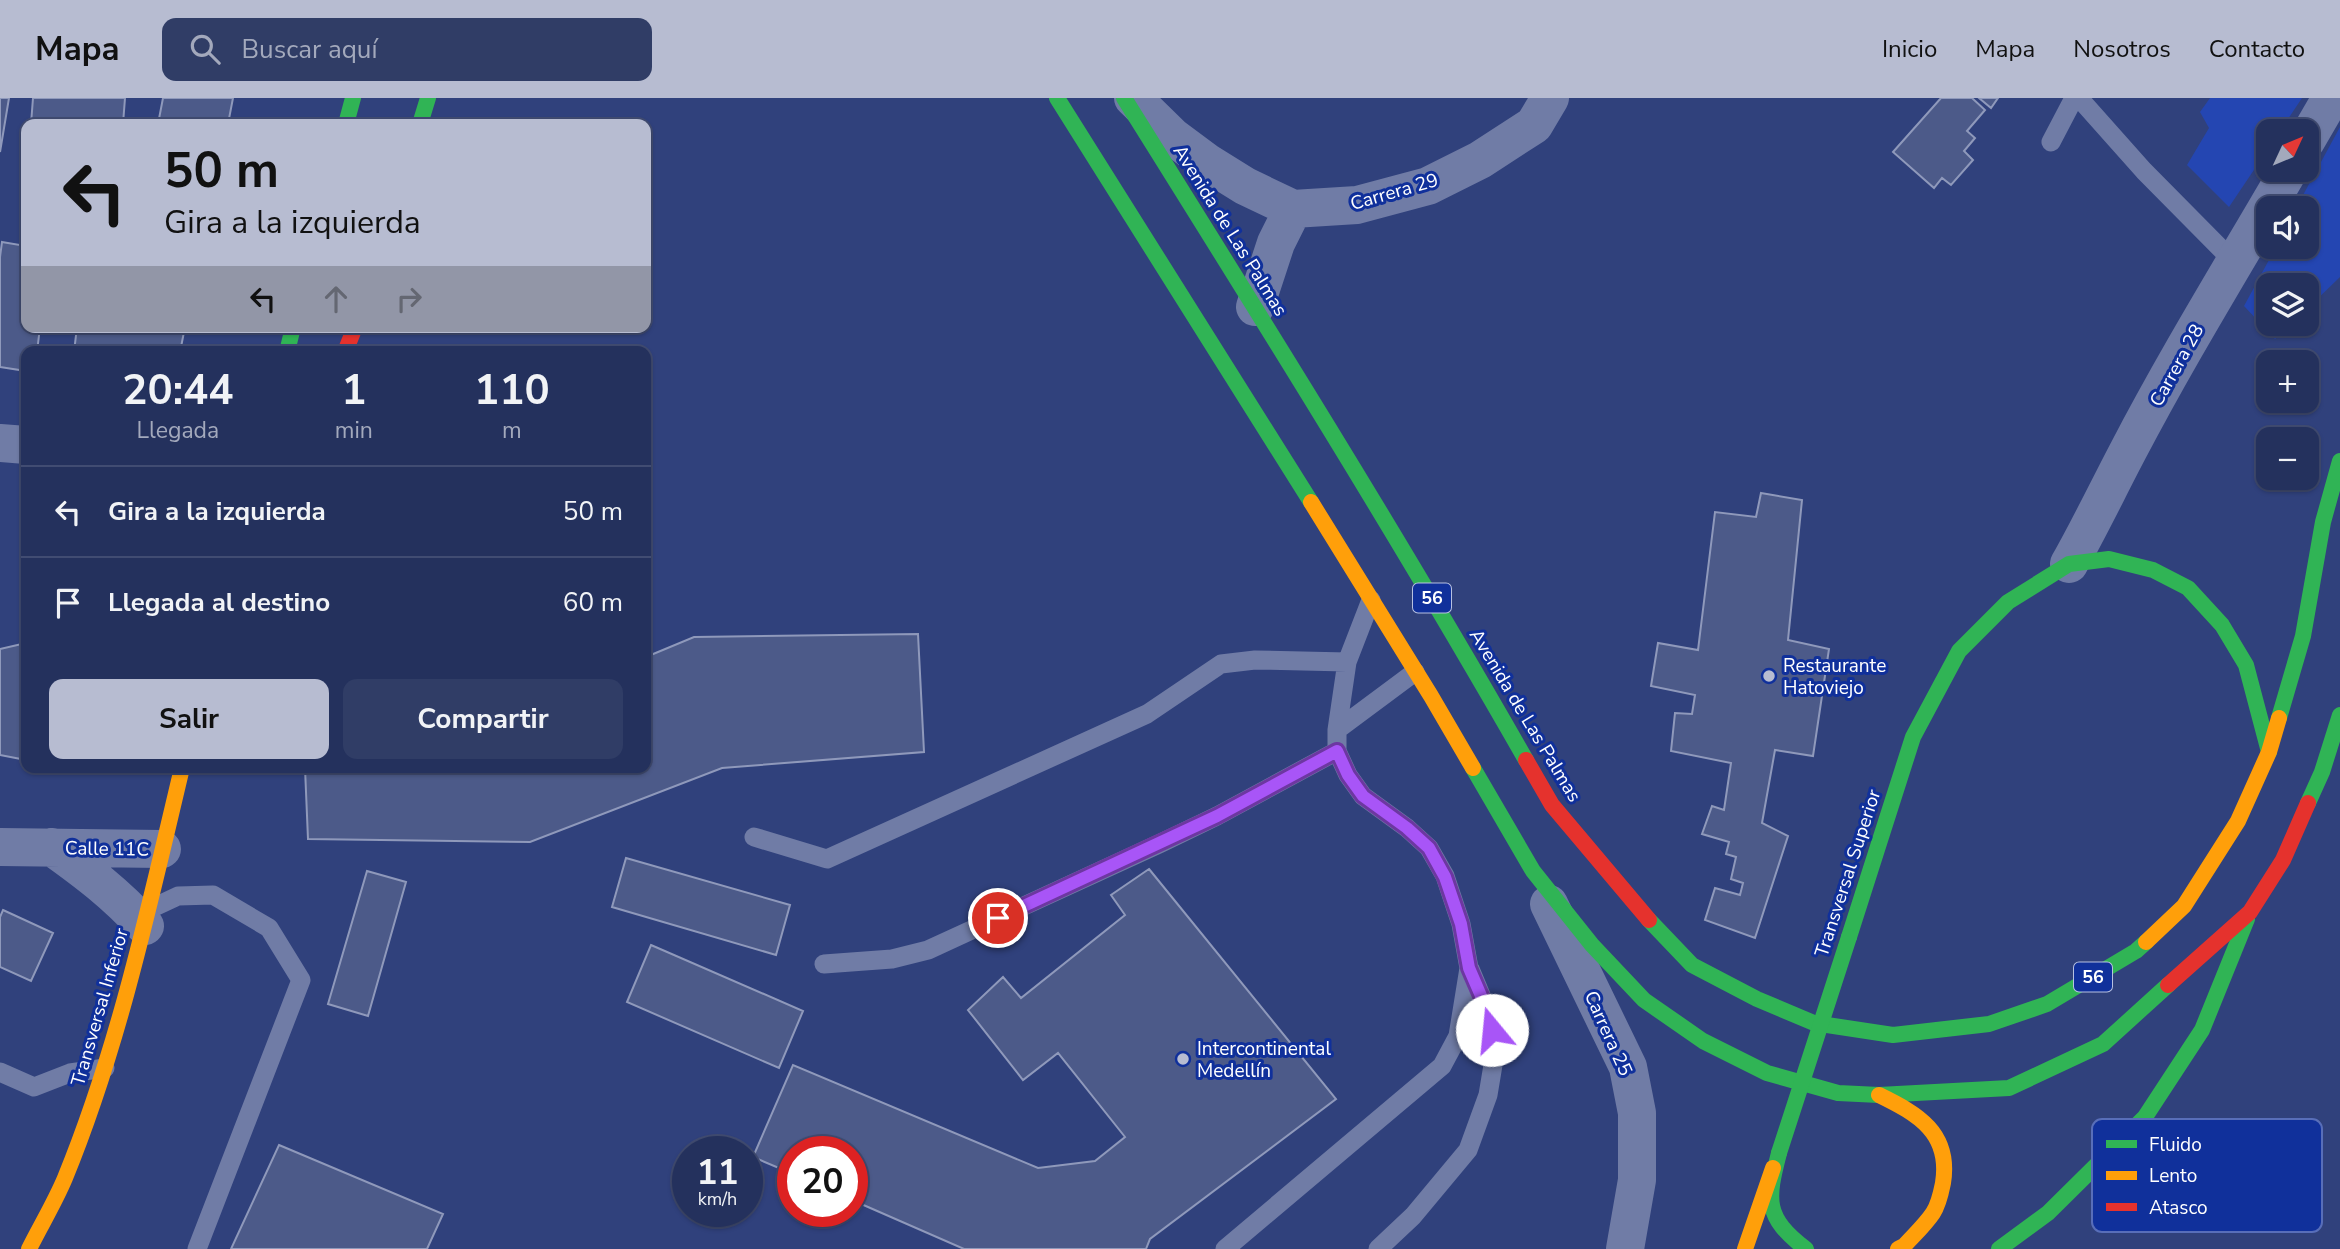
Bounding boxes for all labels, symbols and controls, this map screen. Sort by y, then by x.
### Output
search box [162,18,652,81]
text: Mapa [35,27,120,72]
icon: search [186,30,224,68]
text: Buscar aquí [242,32,377,67]
text: Inicio [1882,33,1937,65]
text: Mapa [1975,33,2035,65]
text: Nosotros [2073,33,2171,65]
text: Contacto [2209,33,2305,65]
north arrow [2256,119,2319,182]
map controls [2256,119,2319,490]
text: 50 m [164,137,279,204]
street label: Avenida de Las Palmas [1167,140,1294,321]
icon: left [49,147,140,238]
street label: Carrera 29 [1347,167,1441,217]
button: sound [2256,196,2319,259]
text: Gira a la izquierda [164,201,421,244]
button: layers [2256,273,2319,336]
icon: left [244,280,282,318]
icon: ahead [317,280,355,318]
icon: right [390,280,428,318]
street label: Carrera 28 [2144,320,2210,411]
button: + [2256,350,2319,413]
text: 20:44 [122,362,233,419]
text: 1 [341,362,366,419]
text: 110 [474,362,550,419]
text: Llegada [137,415,219,446]
text: min [335,415,373,446]
text: m [502,415,522,446]
button: − [2256,427,2319,490]
icon: left [49,493,87,531]
text: Gira a la izquierda [108,494,326,529]
text: 50 m [563,494,623,529]
icon: arrive [49,584,87,622]
road number: 56 [1413,584,1451,612]
text: Llegada al destino [108,585,330,620]
text: 60 m [563,585,623,620]
street label: Avenida de Las Palmas [1463,624,1587,807]
place label: Restaurante Hatoviejo [1783,653,1886,701]
marker: Restaurante Hatoviejo [1761,668,1777,684]
button: Salir [49,679,329,759]
button: Compartir [343,679,623,759]
street label: Transversal Superior [1809,786,1887,960]
street label: Calle 11C [65,835,149,863]
pin [968,888,1028,948]
icon: arrive [979,899,1017,937]
street label: Transversal Inferior [65,925,135,1089]
road number: 56 [2074,962,2112,992]
street label: Carrera 25 [1578,987,1638,1080]
position arrow [1455,993,1529,1067]
place label: Intercontinental Medellín [1197,1036,1331,1084]
marker: Intercontinental Medellín [1175,1051,1191,1067]
legend [2092,1119,2322,1232]
text: Fluido [2149,1132,2202,1158]
speed limit sign: 20 [777,1136,868,1227]
text: 11 [696,1149,739,1196]
text: Lento [2149,1163,2197,1189]
text: km/h [698,1187,737,1211]
text: Atasco [2149,1195,2208,1221]

